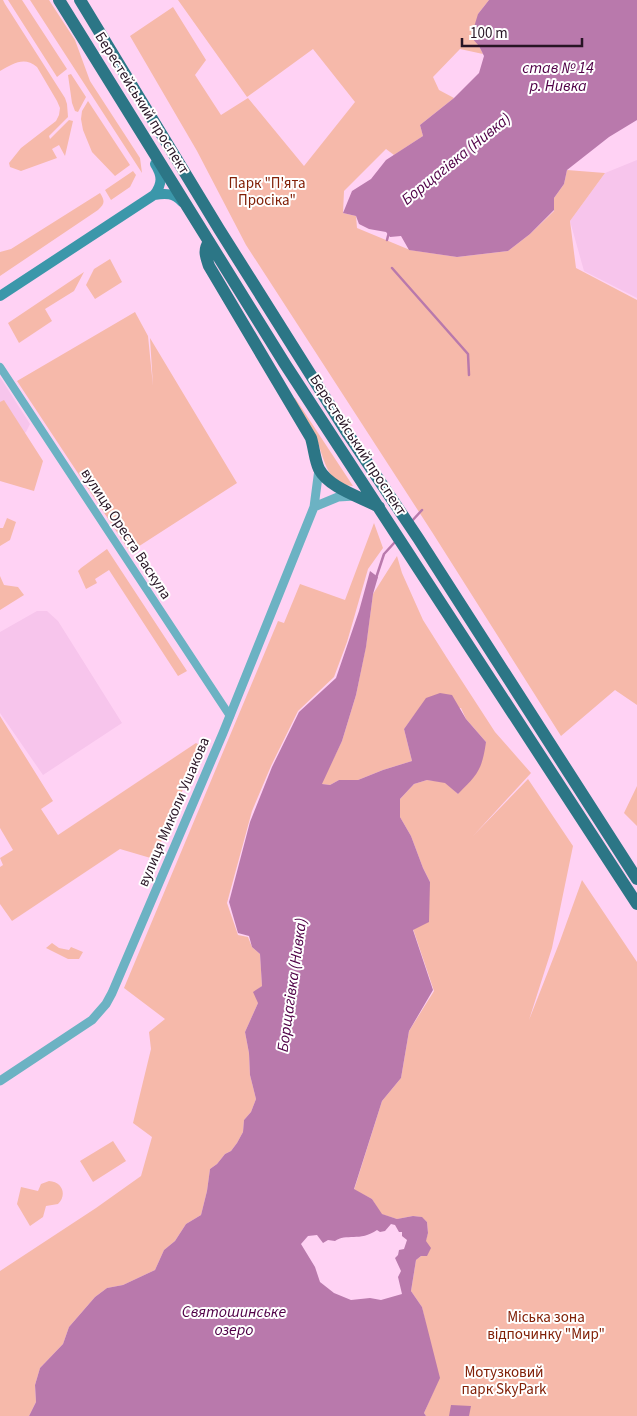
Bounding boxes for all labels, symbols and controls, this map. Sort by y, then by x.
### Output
scale bar [462,15,582,47]
text: 100 m [470,23,508,44]
street label: Берестейський проспект [90,28,194,178]
water label: став № 14 р. Нивка [522,57,594,97]
water label: Борщагівка (Нивка) [397,108,515,210]
park label: Парк "П'ята Просіка" [228,173,306,211]
street label: Берестейський проспект [304,370,412,520]
street label: вулиця Ореста Васкула [76,464,176,604]
street label: вулиця Миколи Ушакова [133,734,215,890]
water label: Борщагівка (Нивка) [272,917,312,1053]
water label: Святошинське озеро [182,1301,286,1341]
park label: Міська зона відпочинку "Мир" [487,1307,605,1345]
park label: Мотузковий парк SkyPark [461,1362,547,1400]

